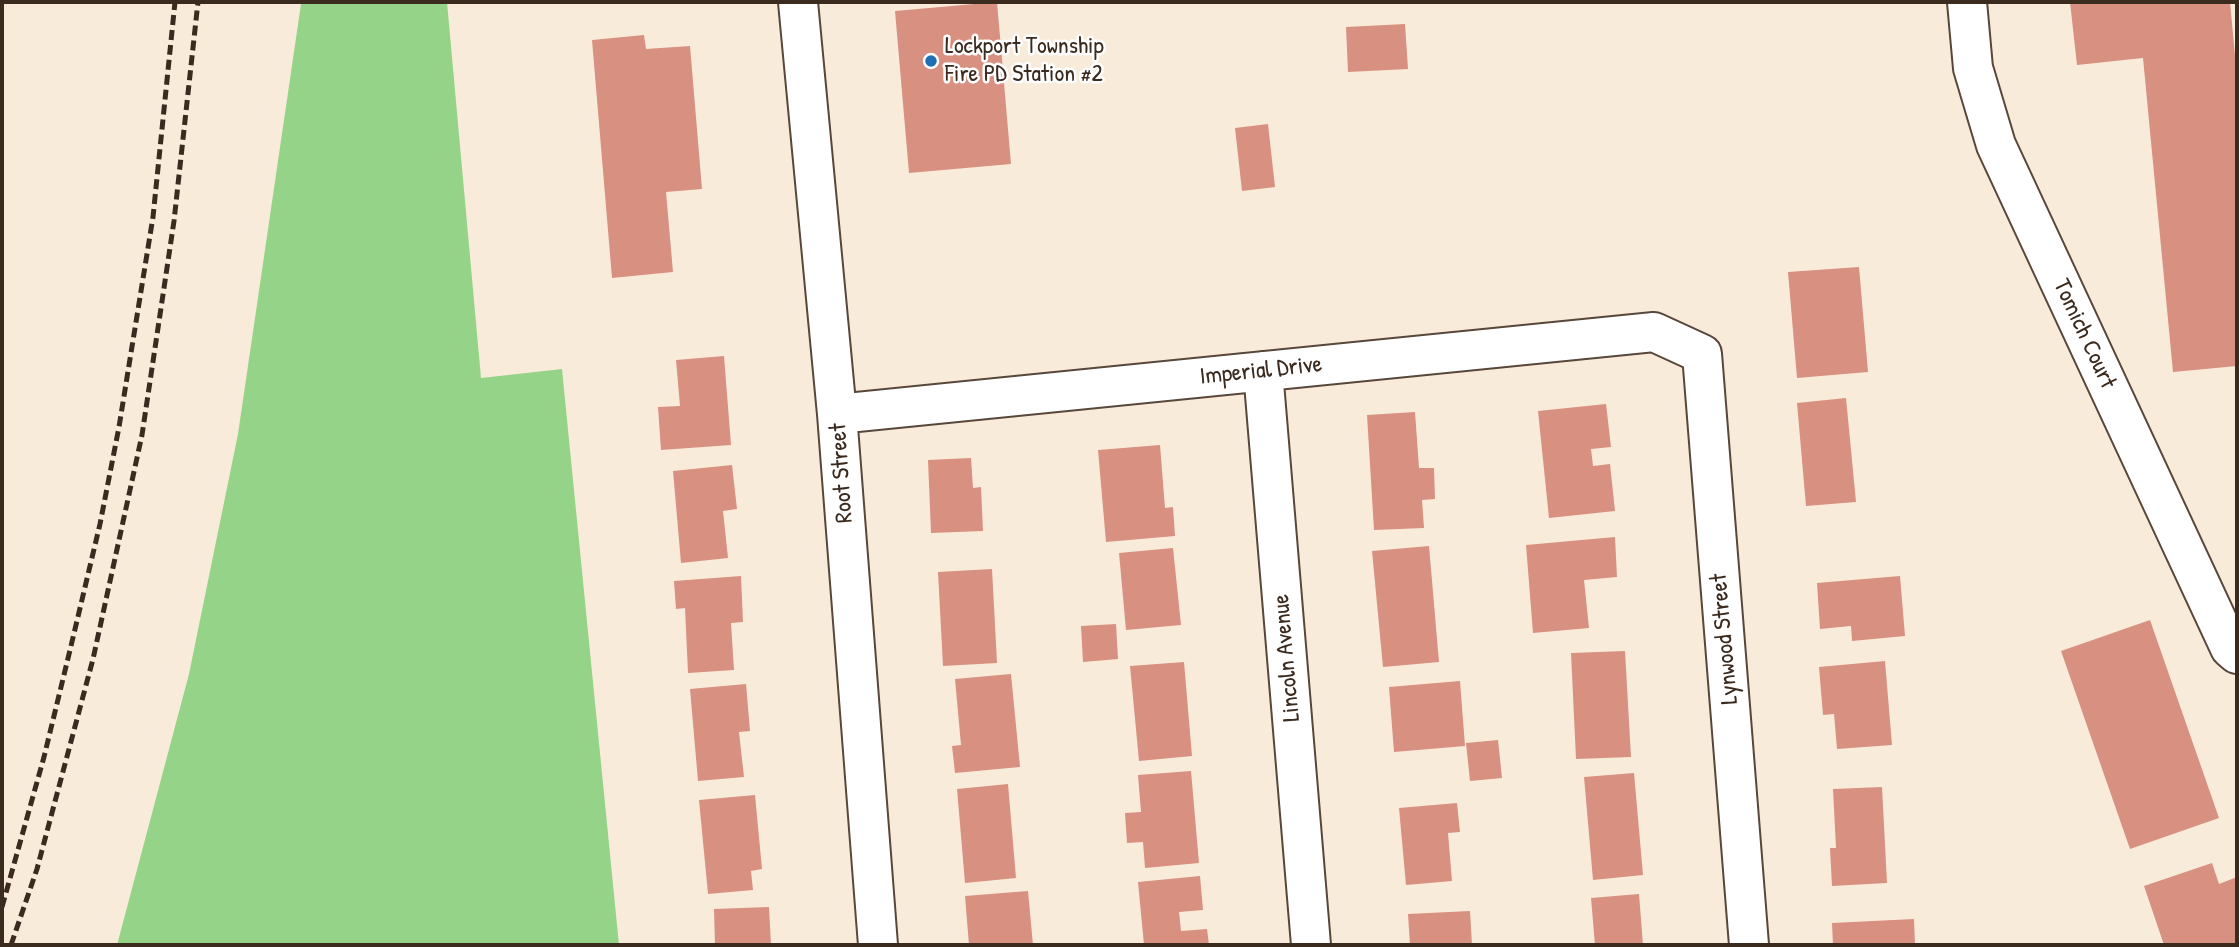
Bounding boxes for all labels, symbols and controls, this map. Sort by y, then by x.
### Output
place label: Lockport Township Fire PD Station #2 [945,33,1104,89]
marker: Lockport Township Fire PD Station #2 [923,53,939,69]
street label: Tomich Court [2046,275,2122,393]
street label: Imperial Drive [1198,350,1324,392]
street label: Root Street [824,422,860,524]
street label: Lynwood Street [1705,572,1745,706]
street label: Lincoln Avenue [1267,593,1307,723]

